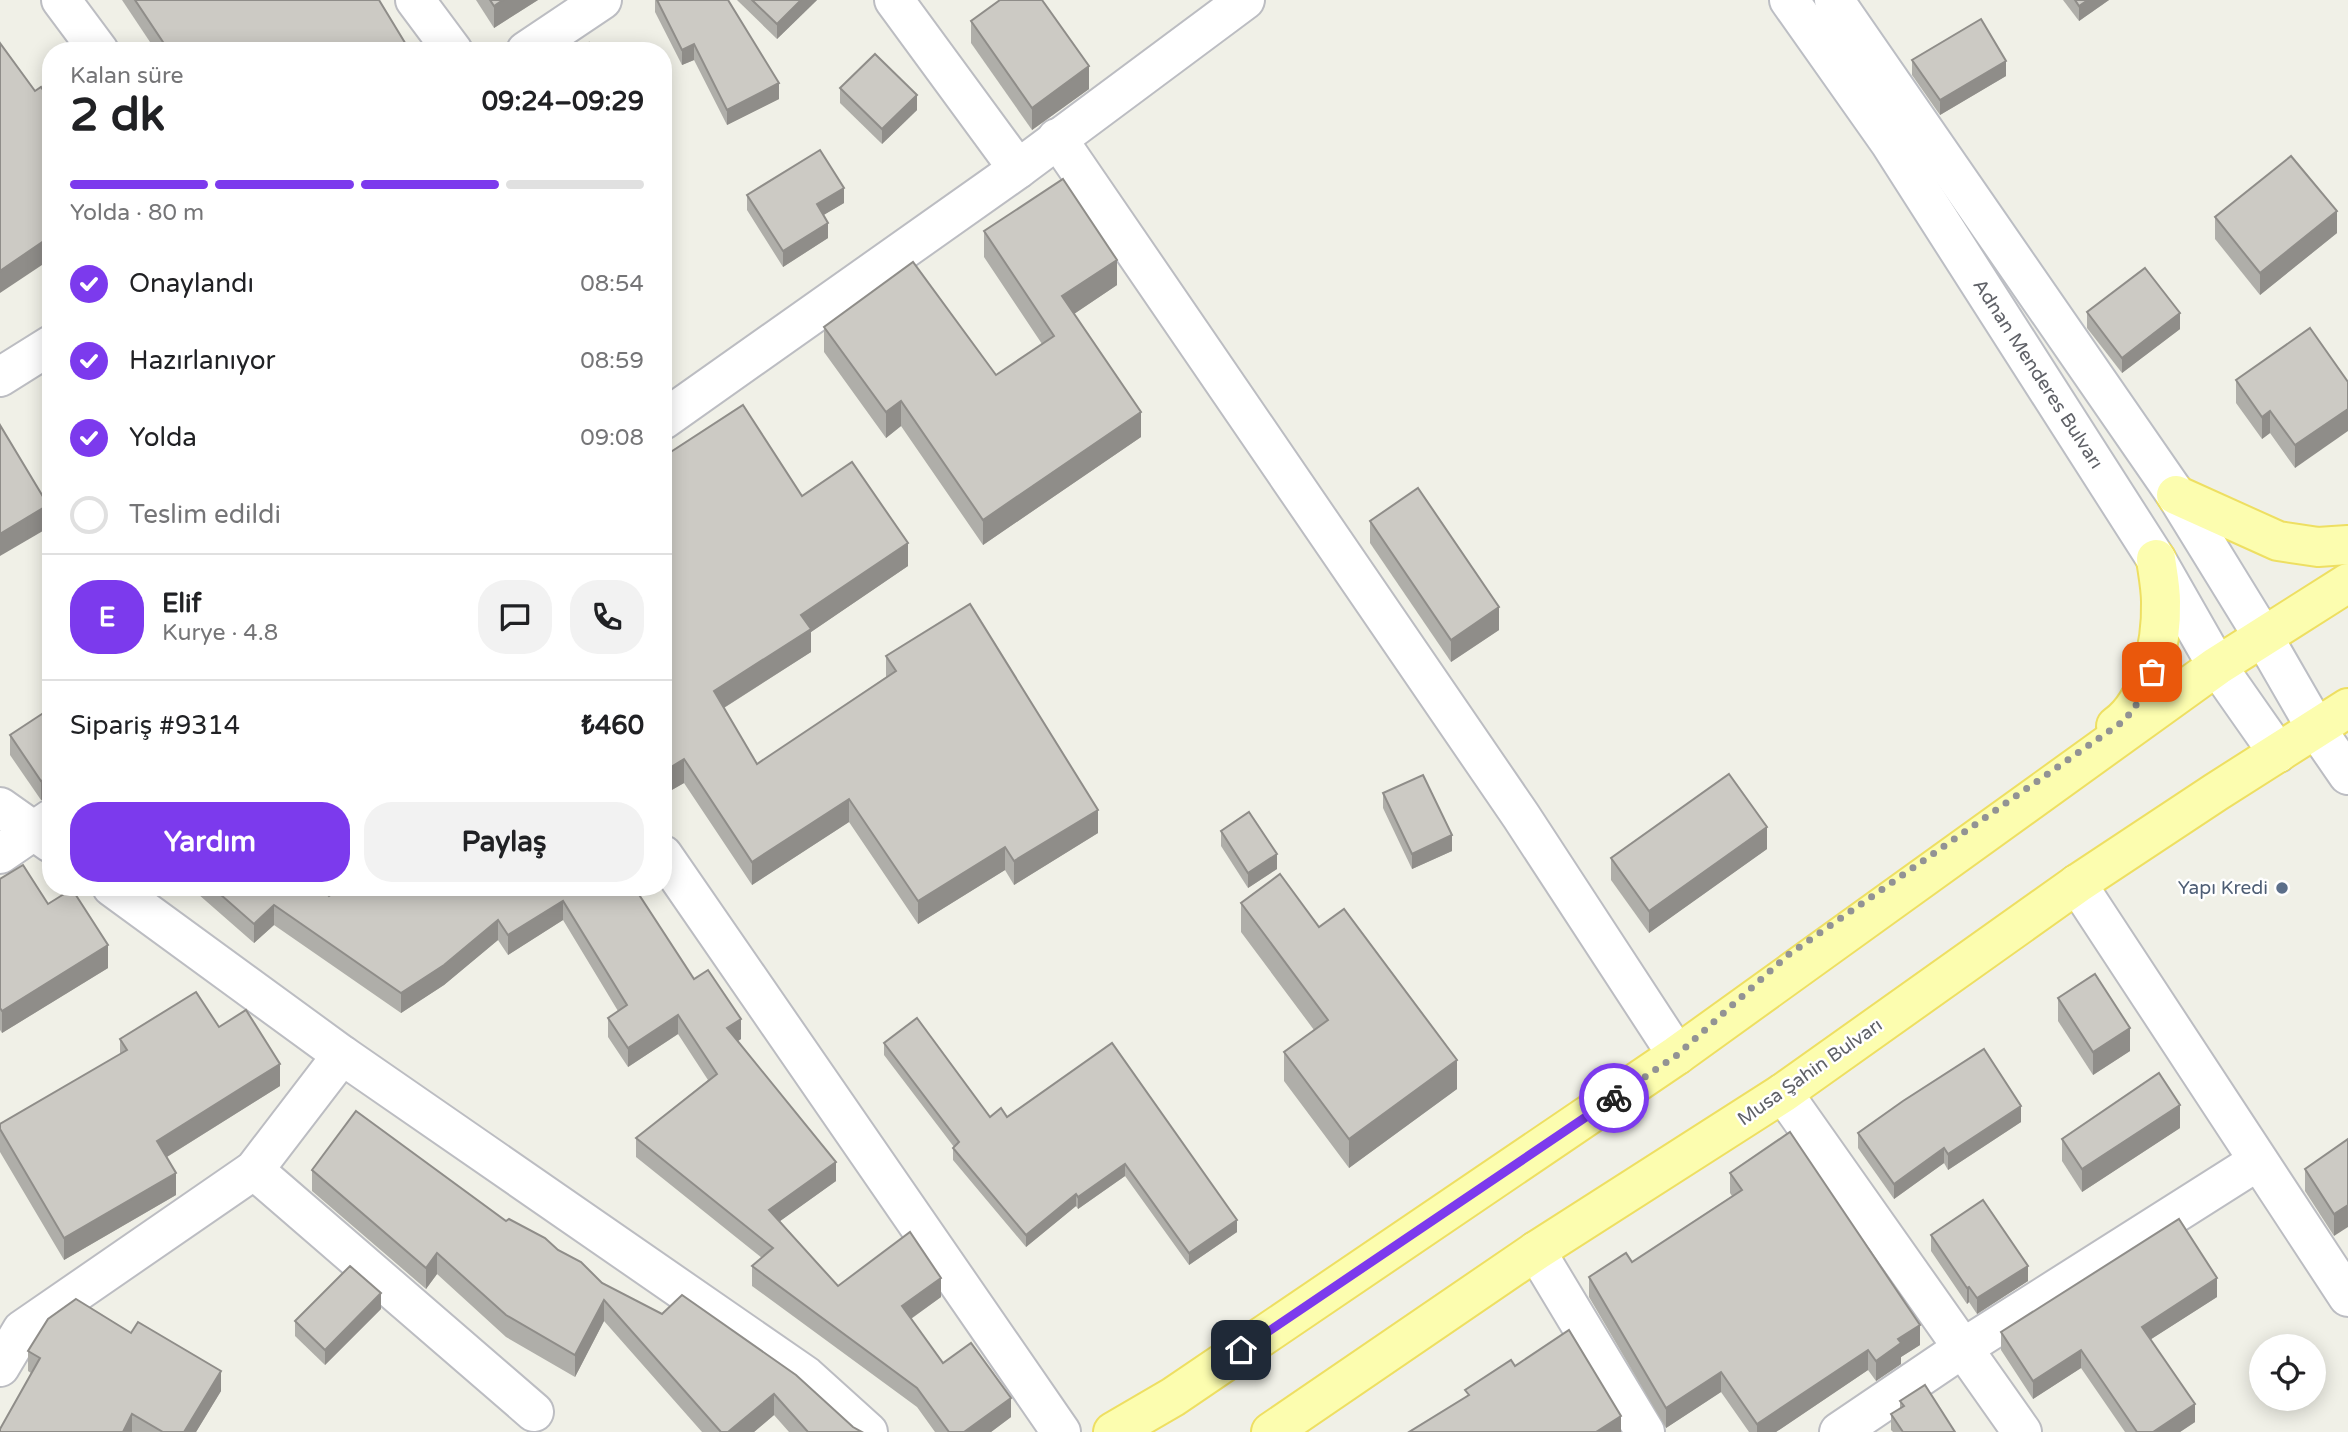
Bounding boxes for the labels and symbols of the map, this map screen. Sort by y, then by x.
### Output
street label: Adnan Menderes Bulvarı [1968,275,2108,473]
pin [2122,642,2182,702]
place label: Yapı Kredi [2178,877,2268,899]
marker: Yapı Kredi [2274,880,2290,896]
street label: Musa Şahin Bulvarı [1733,1014,1887,1130]
courier [1579,1063,1649,1133]
pin [1211,1320,1271,1380]

